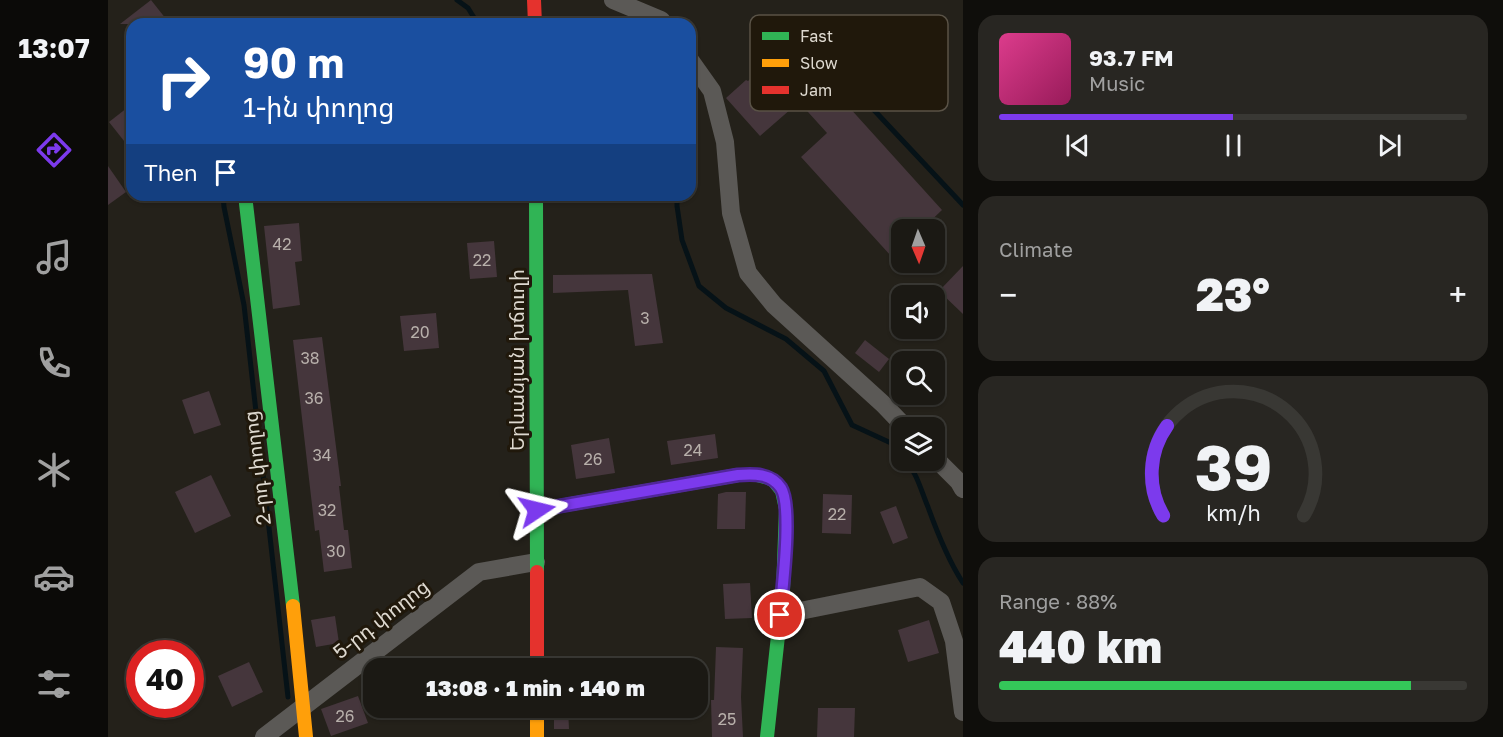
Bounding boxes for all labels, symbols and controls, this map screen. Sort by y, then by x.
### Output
legend [750,15,948,111]
text: Fast [800,26,833,46]
text: 13:07 [18,32,90,64]
text: 90 m [243,37,344,87]
icon: right [144,42,222,120]
text: 93.7 FM [1089,44,1174,71]
text: Slow [800,53,838,73]
text: Music [1089,71,1145,95]
text: Jam [800,80,832,100]
text: 1-ին փողոց [243,91,394,123]
icon: directions [33,129,75,171]
icon: previous [1061,129,1094,162]
icon: pause [1217,129,1250,162]
icon: next [1373,129,1406,162]
icon: arrive [209,156,242,189]
text: Then [144,159,197,186]
north arrow [891,219,945,273]
map controls [891,219,945,471]
house number: 42 [272,234,292,254]
icon: music [33,236,75,278]
text: Climate [999,237,1073,261]
house number: 22 [473,250,491,270]
text: 23° [1196,267,1270,321]
street label: Երևանյան խճուղի [504,269,529,451]
text: − [999,275,1017,314]
text: + [1449,275,1467,314]
button: sound [891,285,945,339]
house number: 3 [640,308,650,328]
house number: 20 [410,322,430,342]
icon: phone [33,342,75,384]
house number: 38 [300,348,320,368]
button: search [891,351,945,405]
house number: 36 [304,388,324,408]
street label: 2-րդ փողոց [237,410,276,527]
button: layers [891,417,945,471]
text: 39 [1194,429,1272,504]
house number: 24 [683,440,703,460]
house number: 34 [312,445,332,465]
icon: climate [33,449,75,491]
house number: 26 [584,449,602,469]
position arrow [505,478,569,542]
house number: 32 [318,500,336,520]
text: km/h [1206,500,1260,526]
house number: 22 [828,504,846,524]
house number: 30 [326,541,346,561]
icon: car [33,556,75,598]
street label: 5-րդ փողոց [328,573,434,664]
pin [754,589,805,640]
text: Range · 88% [999,589,1117,613]
icon: arrive [763,598,796,631]
text: 440 km [999,619,1162,673]
speed limit sign: 40 [126,640,204,718]
icon: filters [33,663,75,705]
text: 13:08 · 1 min · 140 m [426,674,645,701]
house number: 26 [336,706,354,726]
house number: 25 [718,709,736,729]

